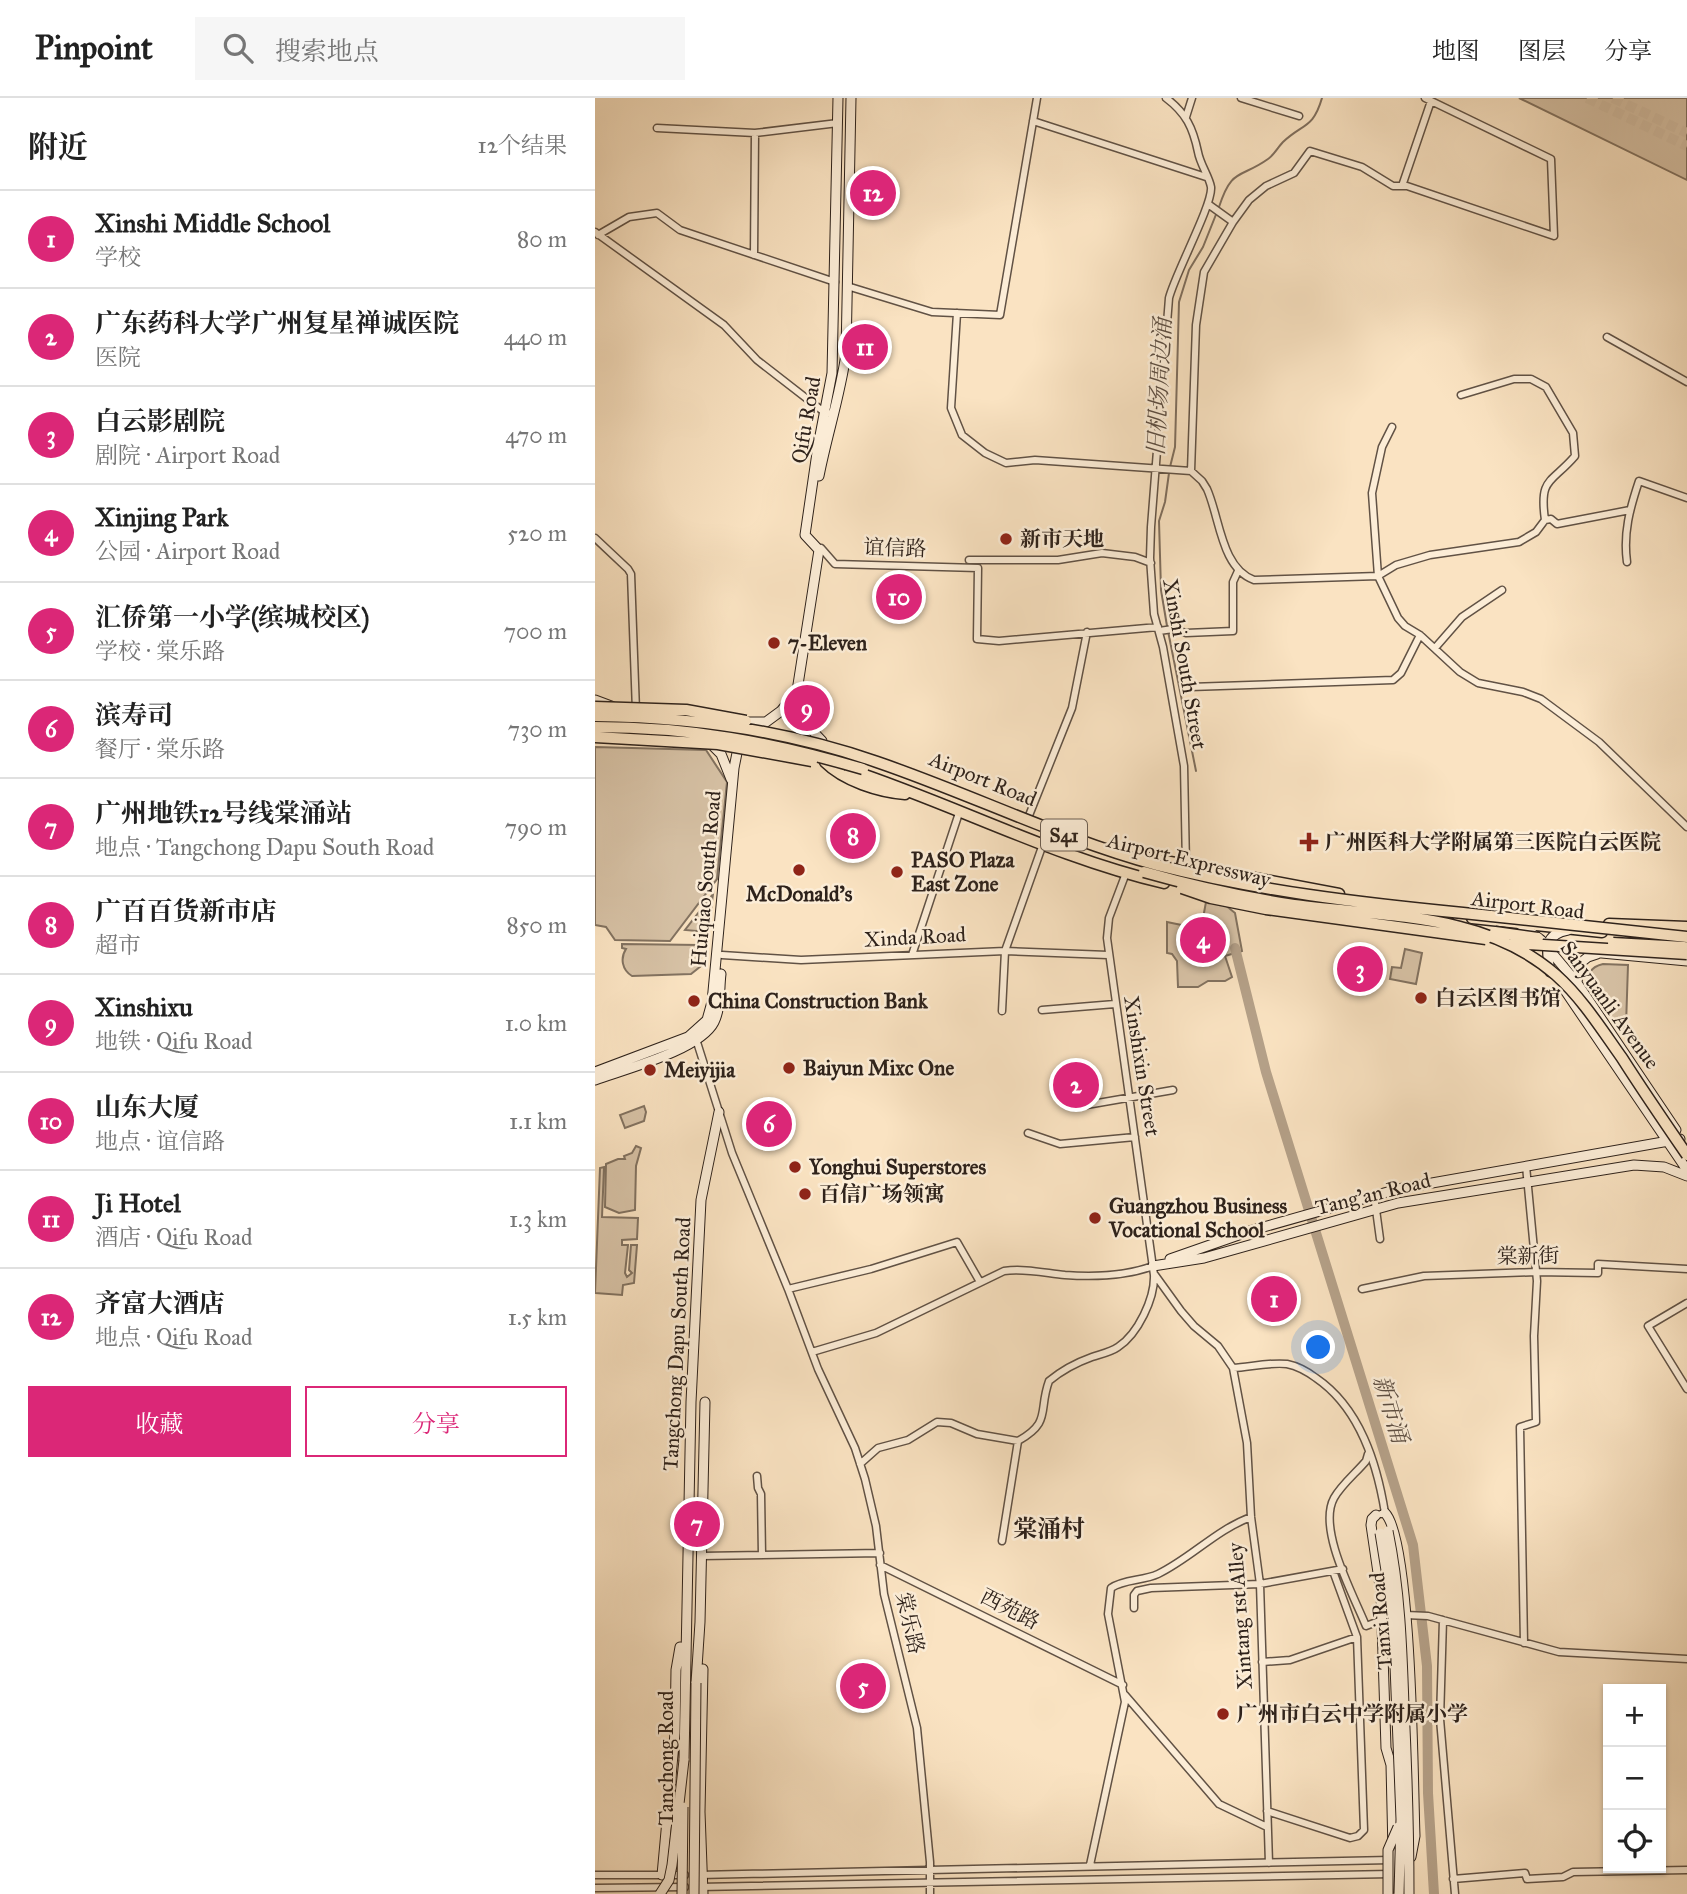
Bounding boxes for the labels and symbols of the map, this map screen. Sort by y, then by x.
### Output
pin: 12 [850,167,896,219]
water label: 旧机场周边涌 [1141,314,1177,457]
pin: 11 [842,321,888,373]
street label: Qifu Road [786,374,827,466]
place label: 新市天地 [1020,526,1104,552]
marker: 新市天地 [998,531,1014,547]
street label: 谊信路 [863,534,927,562]
pin: 10 [876,571,922,623]
street label: Xinshi South Street [1157,577,1213,752]
place label: 7-Eleven [788,630,868,656]
marker: 7-Eleven [766,635,782,651]
pin: 9 [784,682,830,734]
street label: Airport Road [925,745,1041,812]
street label: Huiqiao South Road [685,789,727,968]
pin: 8 [830,810,876,862]
road number: S41 [1041,820,1087,850]
street label: Airport Expressway [1104,827,1275,893]
place label: 广州医科大学附属第三医院白云医院 [1325,829,1661,855]
marker: 广州医科大学附属第三医院白云医院 [1299,832,1319,852]
place label: PASO Plaza East Zone [911,847,1016,897]
marker: McDonald's [791,862,807,878]
marker: PASO Plaza East Zone [889,864,905,880]
place label: McDonald's [746,881,853,907]
street label: Airport Road [1469,885,1586,925]
pin: 4 [1180,914,1226,966]
street label: Xinda Road [863,921,967,953]
street label: Sanyuanli Avenue [1555,936,1665,1074]
pin: 3 [1337,943,1383,995]
place label: 白云区图书馆 [1435,985,1561,1011]
place label: China Construction Bank [708,988,929,1014]
marker: 白云区图书馆 [1413,990,1429,1006]
marker: China Construction Bank [686,993,702,1009]
street label: Xinshixin Street [1118,994,1166,1139]
place label: Baiyun Mixc One [803,1055,954,1081]
place label: Meiyijia [664,1057,736,1083]
pin: 2 [1053,1059,1099,1111]
marker: Baiyun Mixc One [781,1060,797,1076]
marker: Meiyijia [642,1062,658,1078]
pin: 6 [746,1098,792,1150]
place label: Yonghui Superstores [808,1154,986,1180]
marker: Yonghui Superstores [787,1159,803,1175]
street label: Tang'an Road [1313,1167,1434,1221]
place label: 百信广场领寓 [819,1181,945,1207]
marker: 百信广场领寓 [797,1186,813,1202]
place label: Guangzhou Business Vocational School [1108,1193,1288,1243]
marker: Guangzhou Business Vocational School [1087,1210,1103,1226]
street label: Tangchong Dapu South Road [657,1216,697,1472]
street label: 棠新街 [1496,1242,1560,1270]
pin: 1 [1251,1273,1297,1325]
your location [1301,1330,1335,1364]
water label: 新市涌 [1368,1372,1415,1449]
pin: 7 [674,1498,720,1550]
district label: 棠涌村 [1013,1514,1085,1544]
street label: Xintang 1st Alley [1222,1541,1258,1690]
street label: Tanxi Road [1364,1571,1398,1671]
street label: 西苑路 [976,1583,1044,1635]
street label: 棠乐路 [890,1589,930,1657]
pin: 5 [840,1660,886,1712]
street label: Tanchong Road [653,1690,679,1825]
place label: 广州市白云中学附属小学 [1237,1701,1468,1727]
marker: 广州市白云中学附属小学 [1215,1706,1231,1722]

